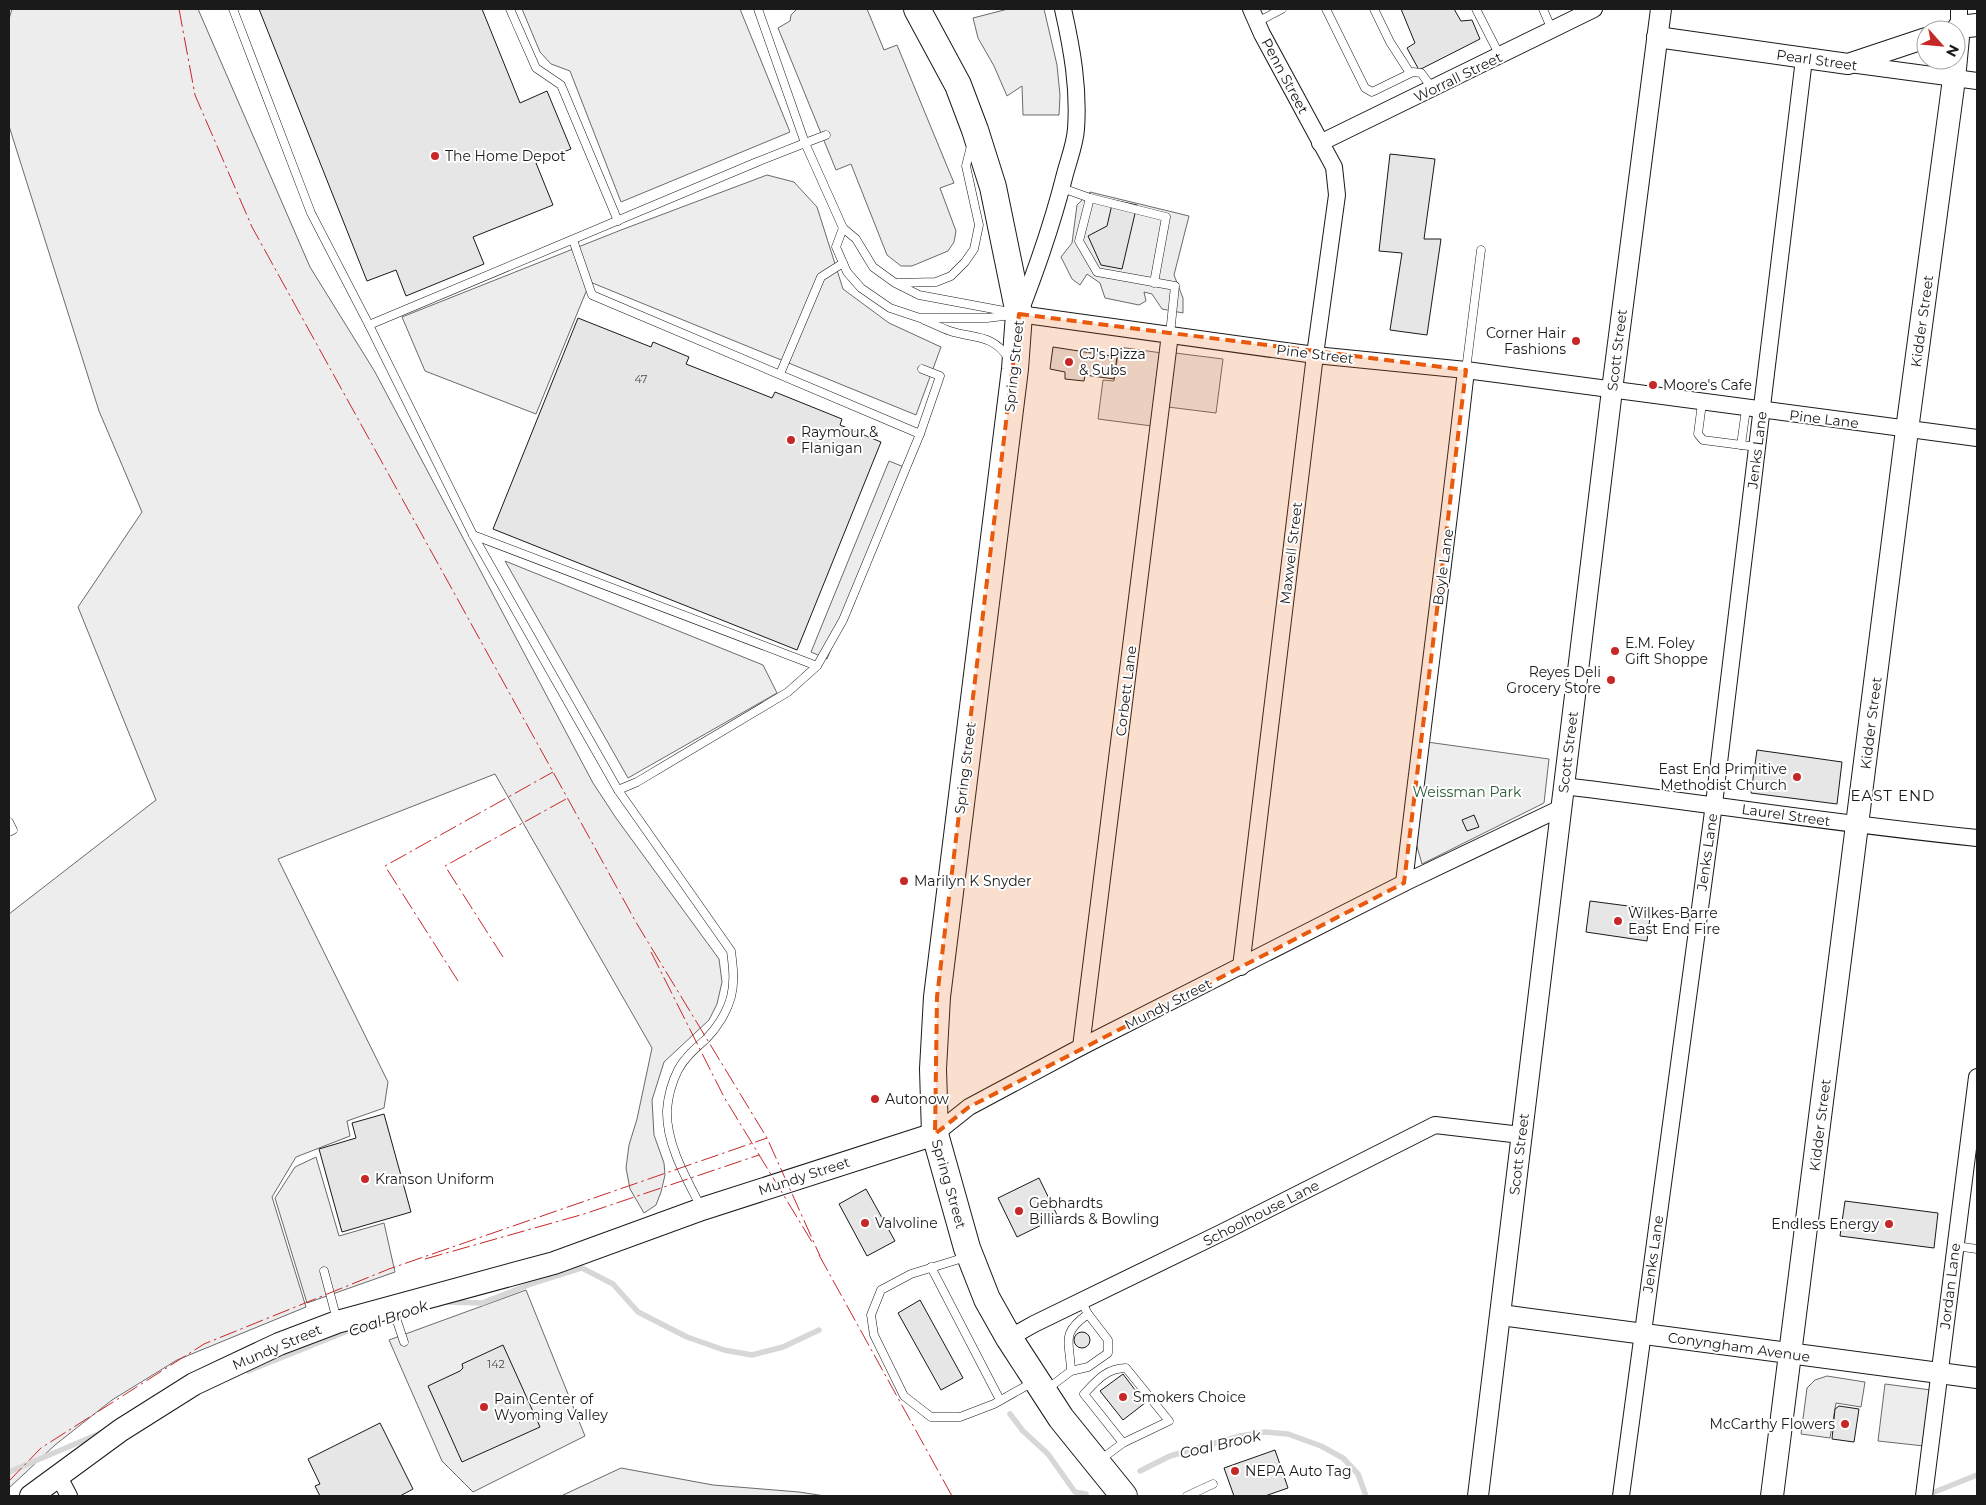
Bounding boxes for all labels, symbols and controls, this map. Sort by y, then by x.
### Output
north arrow [1916,20,1966,70]
street label: Penn Street [1258,35,1313,117]
text: N [1942,42,1963,60]
street label: Pearl Street [1775,45,1859,75]
street label: Worrall Street [1411,48,1505,106]
place label: The Home Depot [445,147,566,165]
marker: The Home Depot [429,150,441,162]
street label: Kidder Street [1907,274,1937,368]
street label: Scott Street [1603,308,1631,392]
street label: Spring Street [1000,319,1028,413]
place label: Corner Hair Fashions [1486,324,1566,358]
marker: Corner Hair Fashions [1570,335,1582,347]
street label: Pine Street [1275,340,1355,368]
place label: CJ's Pizza & Subs [1079,345,1146,379]
marker: CJ's Pizza & Subs [1063,356,1075,368]
house number: 47 [634,372,648,386]
place label: Moore's Cafe [1663,376,1752,394]
marker: Moore's Cafe [1647,379,1659,391]
street label: Pine Lane [1788,406,1860,432]
street label: Jenks Lane [1743,410,1771,491]
place label: Raymour & Flanigan [801,423,879,457]
marker: Raymour & Flanigan [785,434,797,446]
street label: Maxwell Street [1276,501,1306,605]
street label: Boyle Lane [1429,528,1457,606]
place label: E.M. Foley Gift Shoppe [1625,634,1708,668]
street label: Corbett Lane [1112,645,1140,737]
marker: E.M. Foley Gift Shoppe [1609,645,1621,657]
place label: Reyes Deli Grocery Store [1506,663,1601,697]
marker: Reyes Deli Grocery Store [1605,674,1617,686]
street label: Kidder Street [1856,676,1886,770]
street label: Scott Street [1554,710,1582,794]
street label: Spring Street [950,721,980,815]
place label: East End Primitive Methodist Church [1659,760,1787,794]
marker: East End Primitive Methodist Church [1791,771,1803,783]
park label: Weissman Park [1413,783,1522,801]
district label: EAST END [1850,786,1936,805]
street label: Laurel Street [1740,800,1832,830]
street label: Jenks Lane [1693,812,1721,893]
place label: Marilyn K Snyder [914,872,1032,890]
marker: Marilyn K Snyder [898,875,910,887]
place label: Wilkes-Barre East End Fire [1628,904,1720,938]
marker: Wilkes-Barre East End Fire [1612,915,1624,927]
street label: Mundy Street [1121,974,1215,1034]
street label: Kidder Street [1805,1078,1835,1172]
place label: Autonow [885,1090,950,1108]
marker: Autonow [869,1093,881,1105]
street label: Scott Street [1505,1112,1533,1196]
street label: Spring Street [928,1137,970,1231]
street label: Mundy Street [756,1153,852,1199]
place label: Kranson Uniform [375,1170,494,1188]
marker: Kranson Uniform [359,1173,371,1185]
street label: Schoolhouse Lane [1200,1176,1322,1250]
place label: Gebhardts Billiards & Bowling [1029,1194,1159,1228]
marker: Gebhardts Billiards & Bowling [1013,1205,1025,1217]
place label: Valvoline [875,1214,938,1232]
street label: Jenks Lane [1639,1214,1667,1295]
place label: Endless Energy [1771,1215,1879,1233]
marker: Valvoline [859,1217,871,1229]
marker: Endless Energy [1883,1218,1895,1230]
street label: Jordan Lane [1936,1242,1964,1331]
water label: Coal Brook [346,1295,431,1340]
street label: Mundy Street [230,1320,325,1374]
street label: Conyngham Avenue [1667,1328,1811,1366]
house number: 142 [487,1357,505,1371]
place label: Smokers Choice [1133,1388,1246,1406]
place label: Pain Center of Wyoming Valley [494,1390,608,1424]
marker: Smokers Choice [1117,1391,1129,1403]
marker: Pain Center of Wyoming Valley [478,1401,490,1413]
place label: McCarthy Flowers [1710,1415,1835,1433]
marker: McCarthy Flowers [1839,1418,1851,1430]
water label: Coal Brook [1178,1425,1264,1463]
place label: NEPA Auto Tag [1245,1462,1352,1480]
marker: NEPA Auto Tag [1229,1465,1241,1477]

